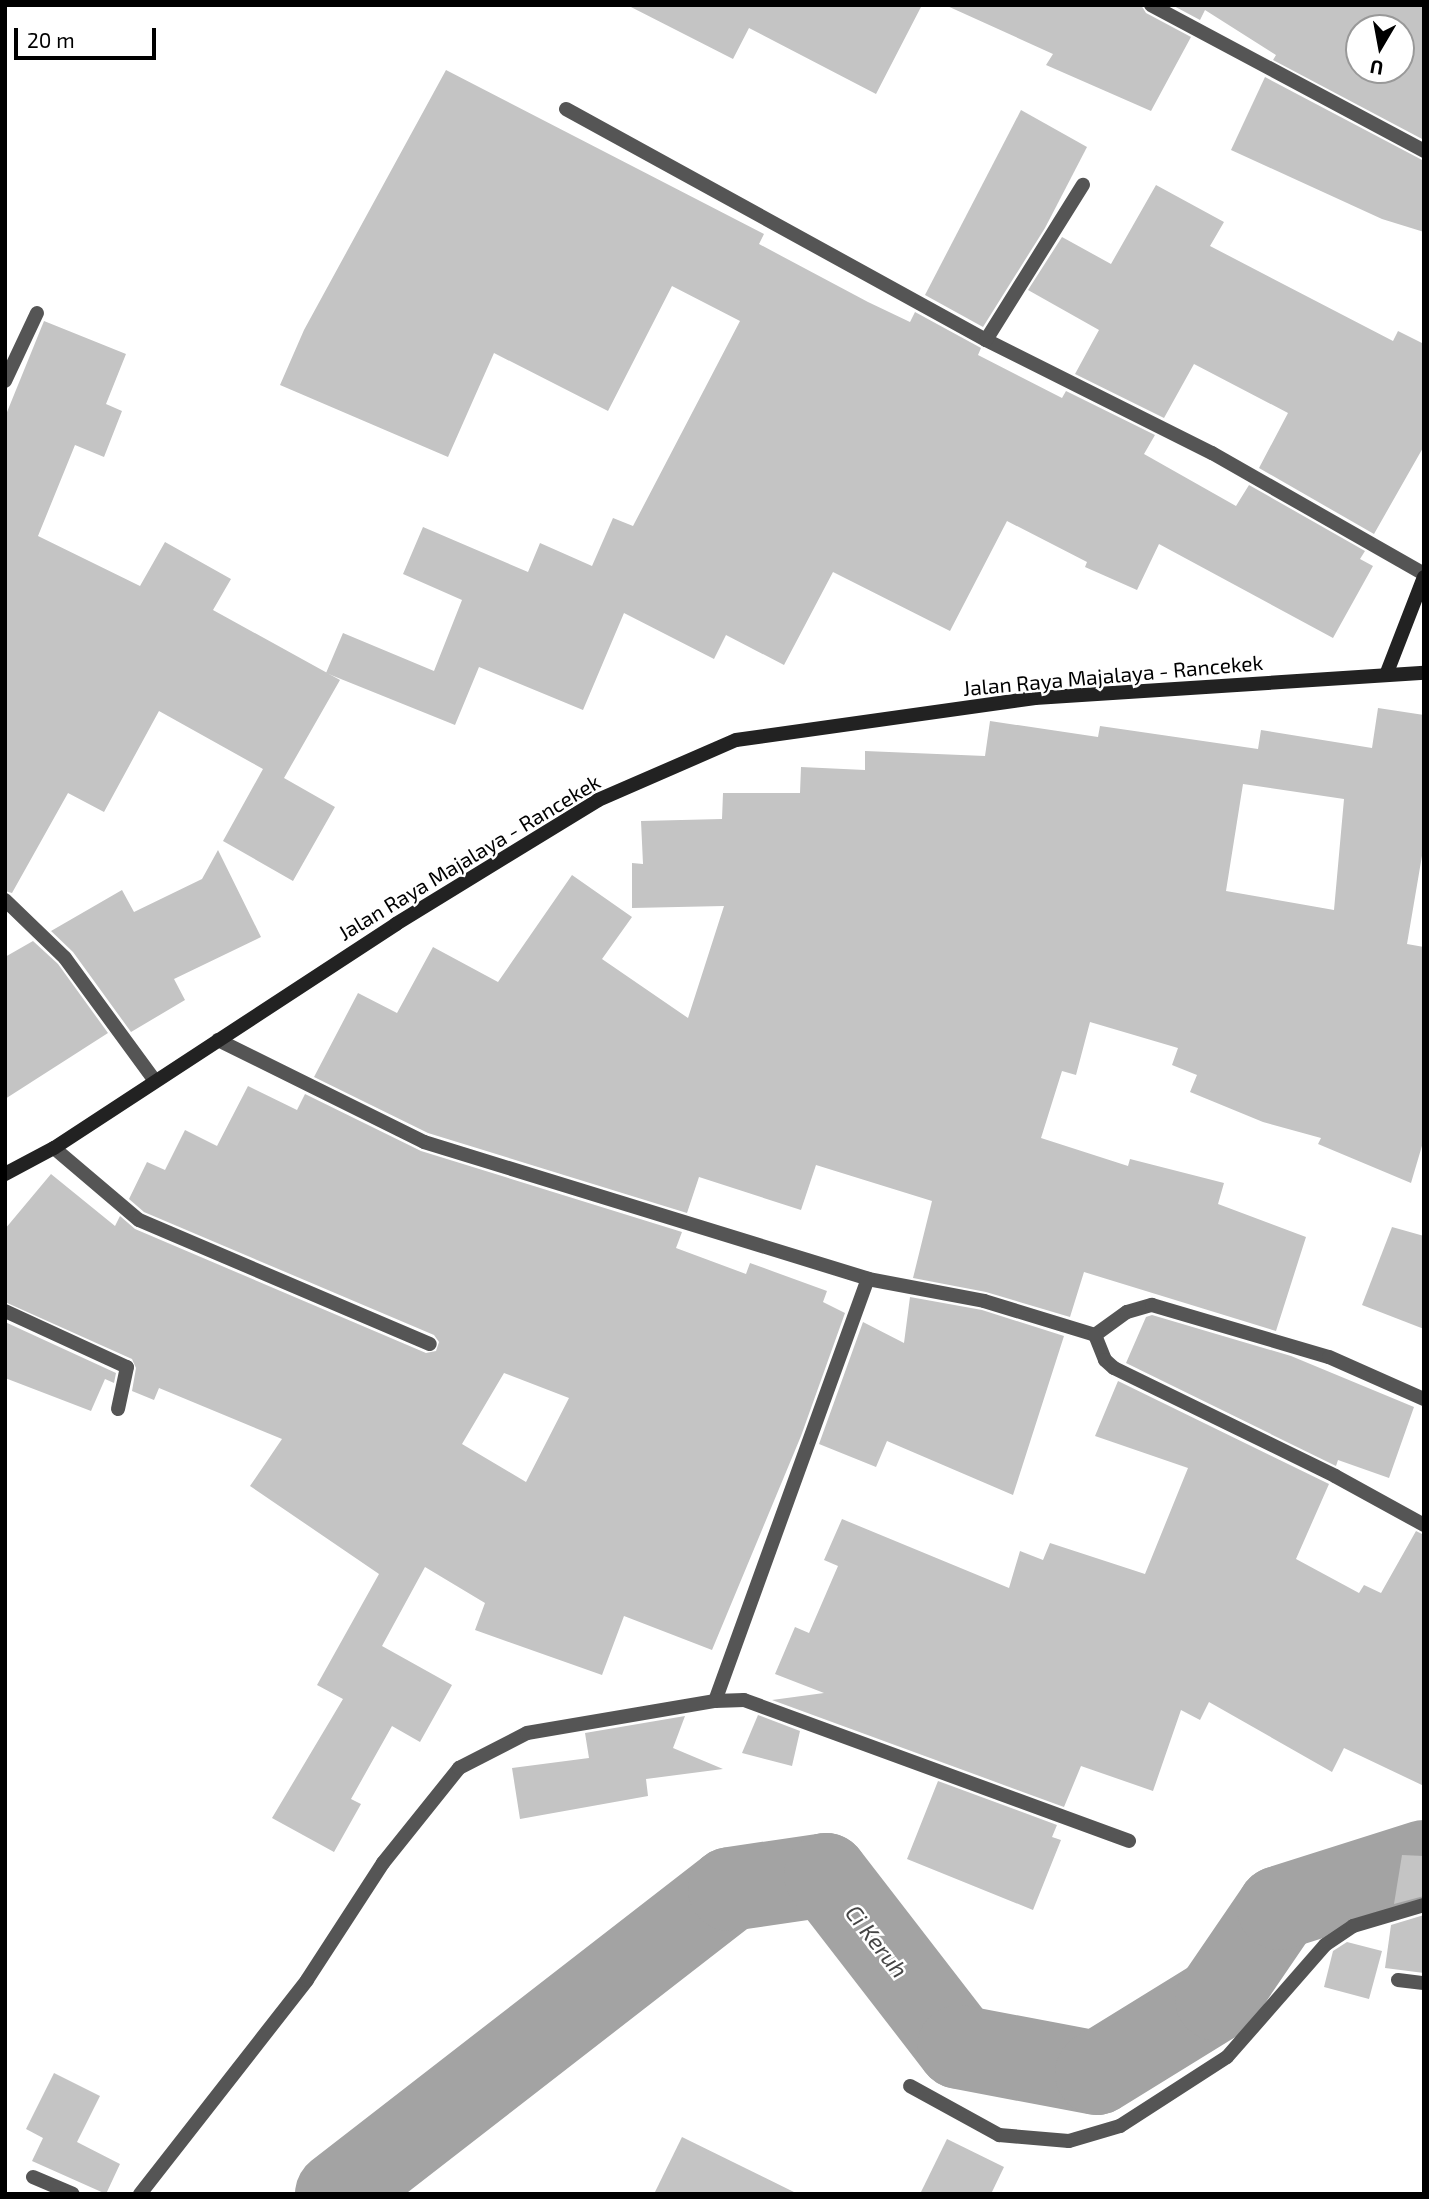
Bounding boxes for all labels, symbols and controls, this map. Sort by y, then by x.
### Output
scale bar [18,14,159,58]
north arrow [1345,14,1415,84]
text: 20 m [27,27,75,52]
text: U [1368,56,1385,81]
street label: Jalan Raya Majalaya - Rancekek [962,649,1264,701]
street label: Jalan Raya Majalaya - Rancekek [333,769,605,945]
water label: Ci Keruh [840,1899,914,1983]

